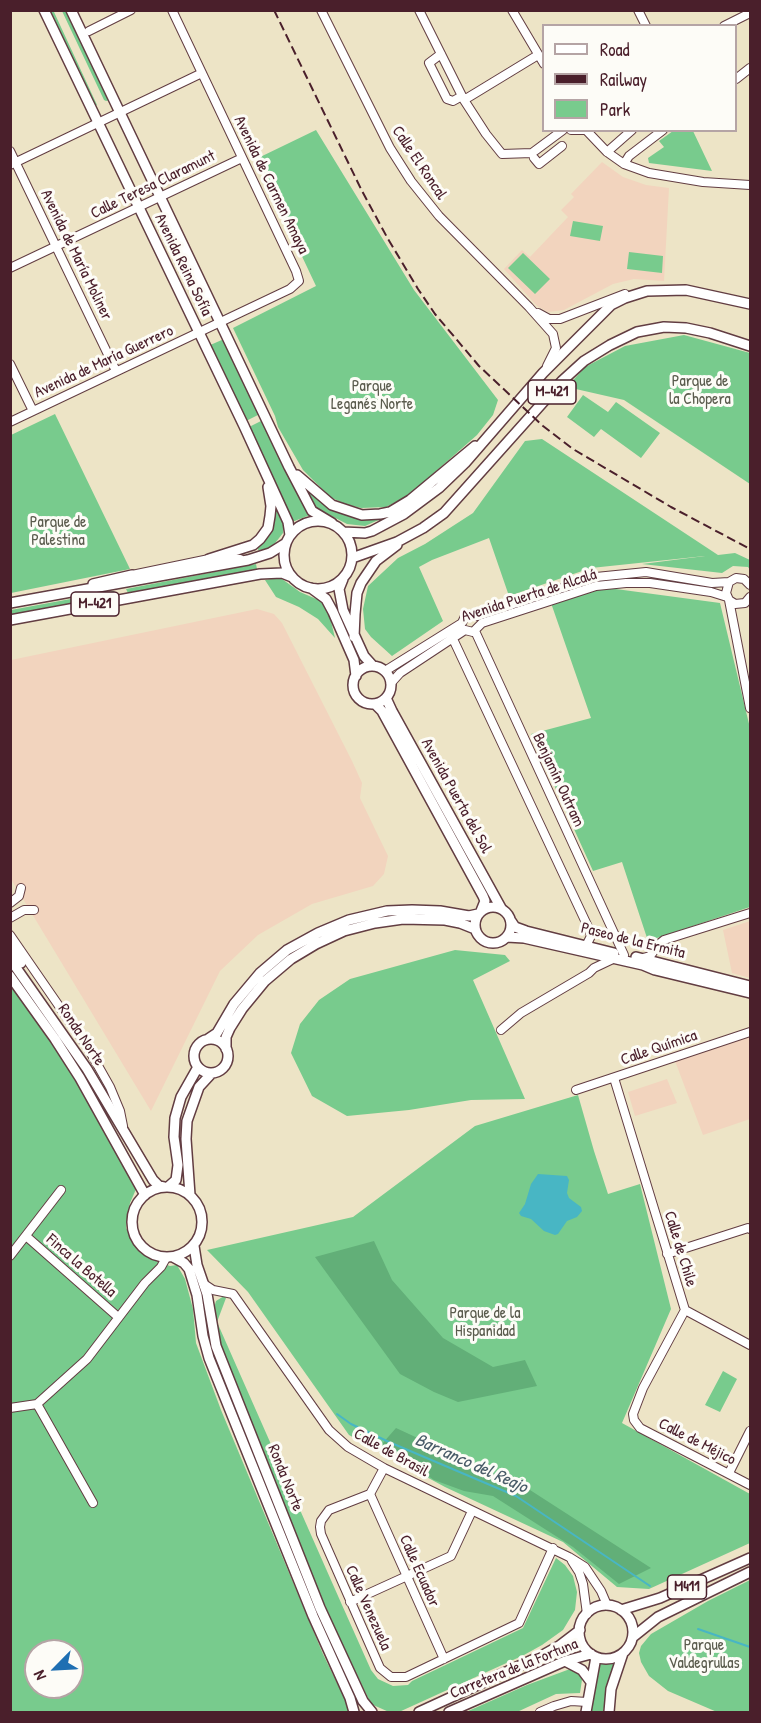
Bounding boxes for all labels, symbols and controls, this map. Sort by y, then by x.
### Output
legend [542,24,737,132]
text: Road [600,37,630,62]
text: Railway [600,67,647,92]
text: Park [600,97,630,122]
street label: Avenida de Carmen Amaya [229,113,313,257]
street label: Calle El Roncal [387,123,451,203]
street label: Calle Teresa Claramunt [88,147,218,223]
street label: Avenida de María Moliner [36,187,116,323]
street label: Avenida Reina Sofía [150,211,216,319]
street label: Avenida de María Guerrero [31,321,177,403]
park label: Parque de la Chopera [669,372,731,410]
park label: Parque Leganés Norte [331,377,413,415]
road number: M-421 [528,380,576,404]
park label: Parque de Palestina [30,513,86,551]
street label: Avenida Puerta de Alcalá [459,565,599,627]
road number: M-421 [71,592,119,616]
street label: Benjamín Outram [528,730,588,830]
street label: Avenida Puerta del Sol [417,735,495,857]
street label: Paseo de la Ermita [579,919,687,963]
street label: Ronda Norte [53,1001,109,1069]
street label: Calle Química [618,1026,700,1070]
street label: Calle de Chile [659,1209,701,1289]
street label: Finca la Botella [42,1230,120,1302]
park label: Parque de la Hispanidad [450,1304,520,1342]
street label: Calle de Méjico [655,1414,739,1470]
street label: Calle de Brasil [350,1425,432,1481]
water label: Barranco del Reajo [412,1430,530,1498]
street label: Ronda Norte [263,1442,307,1514]
street label: Calle Ecuador [395,1532,443,1610]
street label: Calle Venezuela [341,1562,395,1654]
road number: M411 [668,1575,706,1599]
street label: Carretera de la Fortuna [447,1635,581,1703]
park label: Parque Valdegrullas [668,1636,740,1674]
north arrow [24,1639,84,1699]
text: N [28,1667,51,1684]

